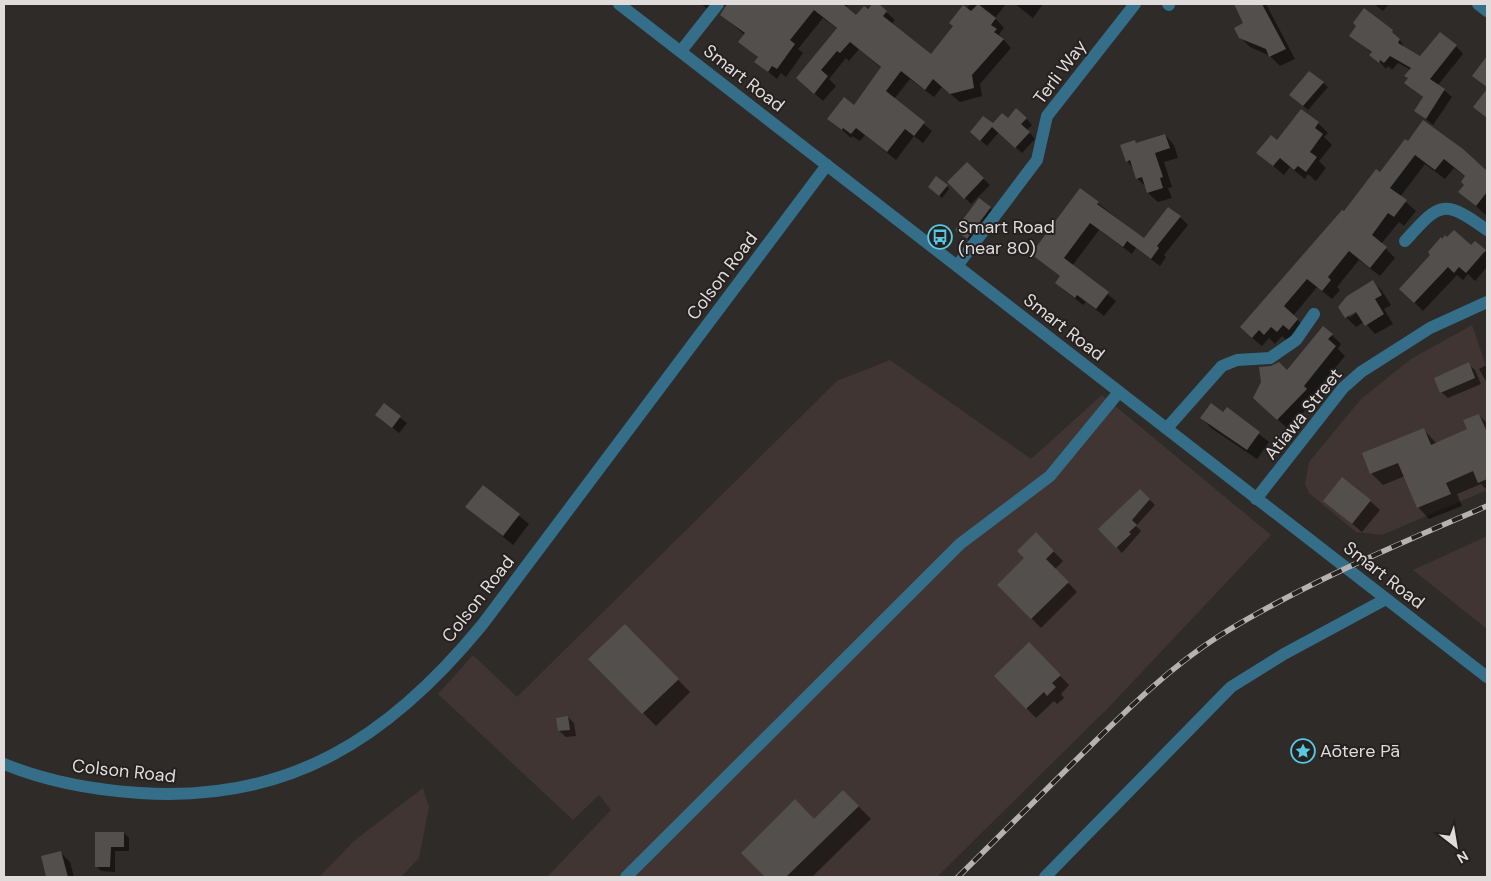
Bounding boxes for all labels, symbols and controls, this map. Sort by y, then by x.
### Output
street label: Terli Way [1028,35,1092,109]
street label: Smart Road [699,39,789,117]
place label: Smart Road (near 80) [958,215,1055,260]
bus stop icon: Smart Road (near 80) [927,224,953,250]
street label: Colson Road [681,227,763,325]
street label: Smart Road [1019,288,1109,366]
street label: Atiawa Street [1259,363,1347,465]
street label: Smart Road [1339,536,1429,614]
street label: Colson Road [436,551,520,647]
place icon: Aōtere Pā [1290,738,1316,764]
place label: Aōtere Pā [1320,739,1400,763]
street label: Colson Road [71,754,177,788]
north arrow [1431,821,1481,871]
text: N [1454,847,1472,867]

